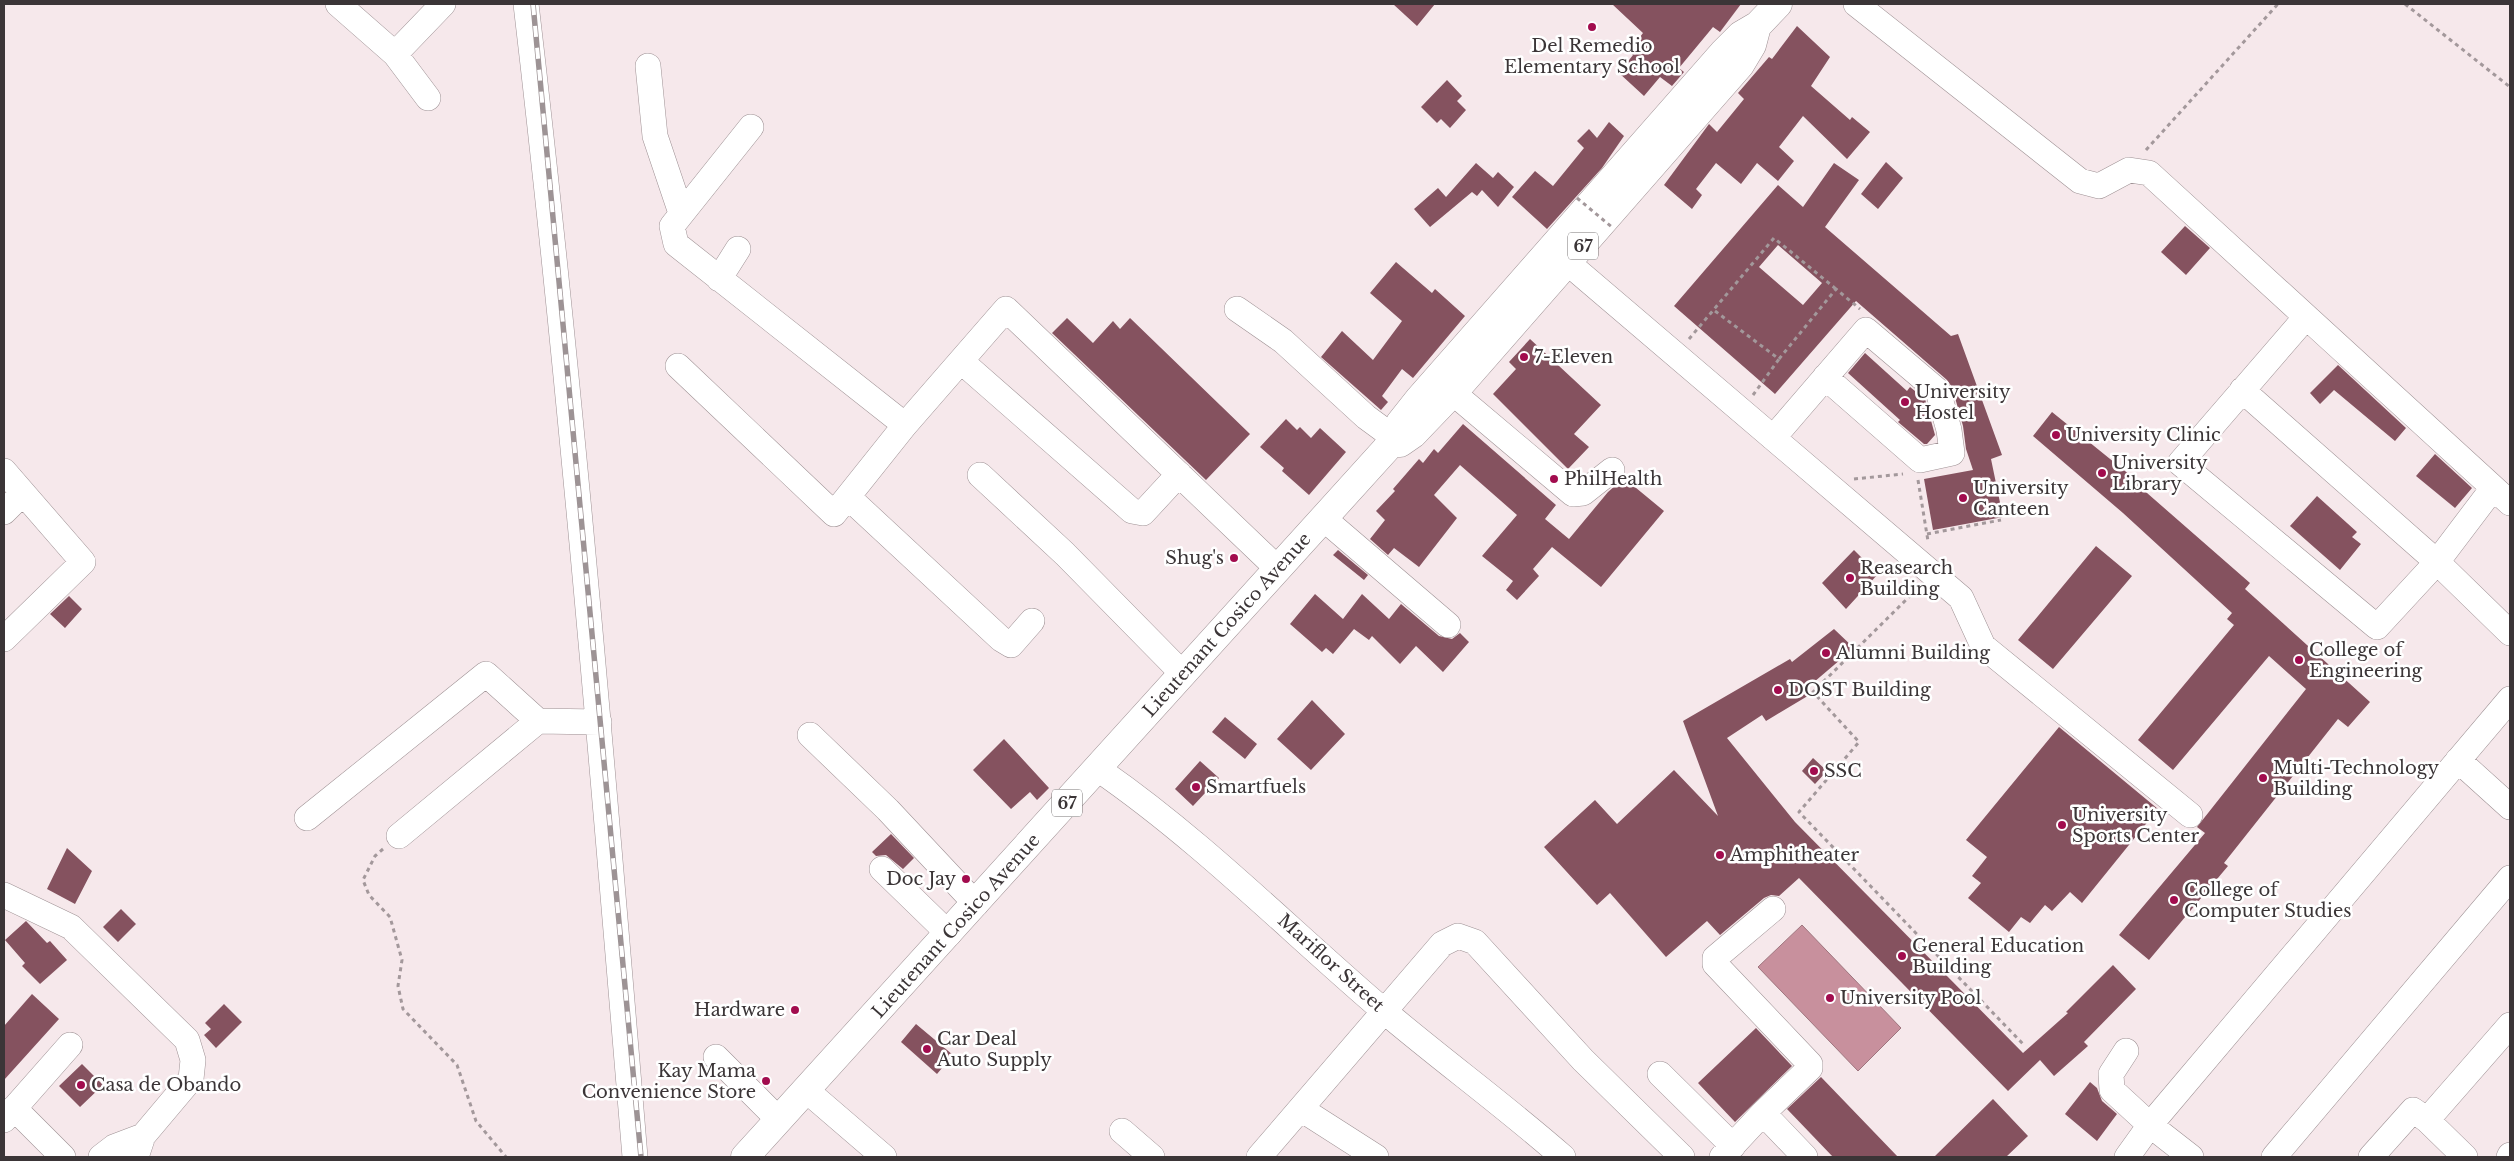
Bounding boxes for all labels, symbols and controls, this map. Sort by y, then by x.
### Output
marker: Del Remedio Elementary School [1586,21,1598,33]
place label: Del Remedio Elementary School [1504,35,1680,78]
road number: 67 [1568,232,1598,260]
place label: 7-Eleven [1534,346,1613,368]
marker: 7-Eleven [1518,351,1530,363]
place label: University Hostel [1915,381,2011,424]
marker: University Hostel [1899,396,1911,408]
place label: University Clinic [2066,424,2221,446]
marker: University Clinic [2050,429,2062,441]
place label: University Library [2112,452,2208,495]
marker: University Library [2096,467,2108,479]
place label: PhilHealth [1564,468,1662,490]
marker: PhilHealth [1548,473,1560,485]
place label: University Canteen [1973,477,2069,520]
marker: University Canteen [1957,492,1969,504]
street label: Lieutenant Cosico Avenue [1138,528,1316,722]
place label: Shug's [1165,547,1224,569]
marker: Shug's [1228,552,1240,564]
place label: Reasearch Building [1860,557,1953,600]
marker: Reasearch Building [1844,572,1856,584]
place label: College of Engineering [2309,639,2423,682]
place label: Alumni Building [1835,642,1990,664]
marker: Alumni Building [1820,647,1832,659]
marker: College of Engineering [2293,654,2305,666]
place label: DOST Building [1788,679,1931,701]
marker: DOST Building [1772,684,1784,696]
place label: Multi-Technology Building [2273,757,2439,800]
place label: SSC [1824,760,1862,782]
marker: SSC [1808,765,1820,777]
marker: Multi-Technology Building [2257,772,2269,784]
place label: Smartfuels [1206,776,1306,798]
marker: Smartfuels [1190,781,1202,793]
road number: 67 [1052,790,1082,816]
place label: University Sports Center [2072,804,2200,847]
marker: University Sports Center [2056,819,2068,831]
street label: Lieutenant Cosico Avenue [867,829,1045,1023]
place label: Amphitheater [1729,844,1860,866]
marker: Amphitheater [1714,849,1726,861]
place label: Doc Jay [886,868,956,890]
marker: Doc Jay [960,873,972,885]
place label: College of Computer Studies [2184,879,2351,922]
marker: College of Computer Studies [2168,894,2180,906]
street label: Mariflor Street [1273,909,1389,1017]
place label: General Education Building [1912,935,2084,978]
marker: General Education Building [1896,950,1908,962]
place label: University Pool [1840,987,1981,1009]
marker: University Pool [1824,992,1836,1004]
place label: Hardware [694,999,785,1021]
marker: Hardware [789,1004,801,1016]
place label: Car Deal Auto Supply [936,1028,1052,1071]
marker: Car Deal Auto Supply [921,1043,933,1055]
place label: Kay Mama Convenience Store [582,1060,756,1103]
place label: Casa de Obando [91,1074,241,1096]
marker: Kay Mama Convenience Store [760,1075,772,1087]
marker: Casa de Obando [75,1079,87,1091]

